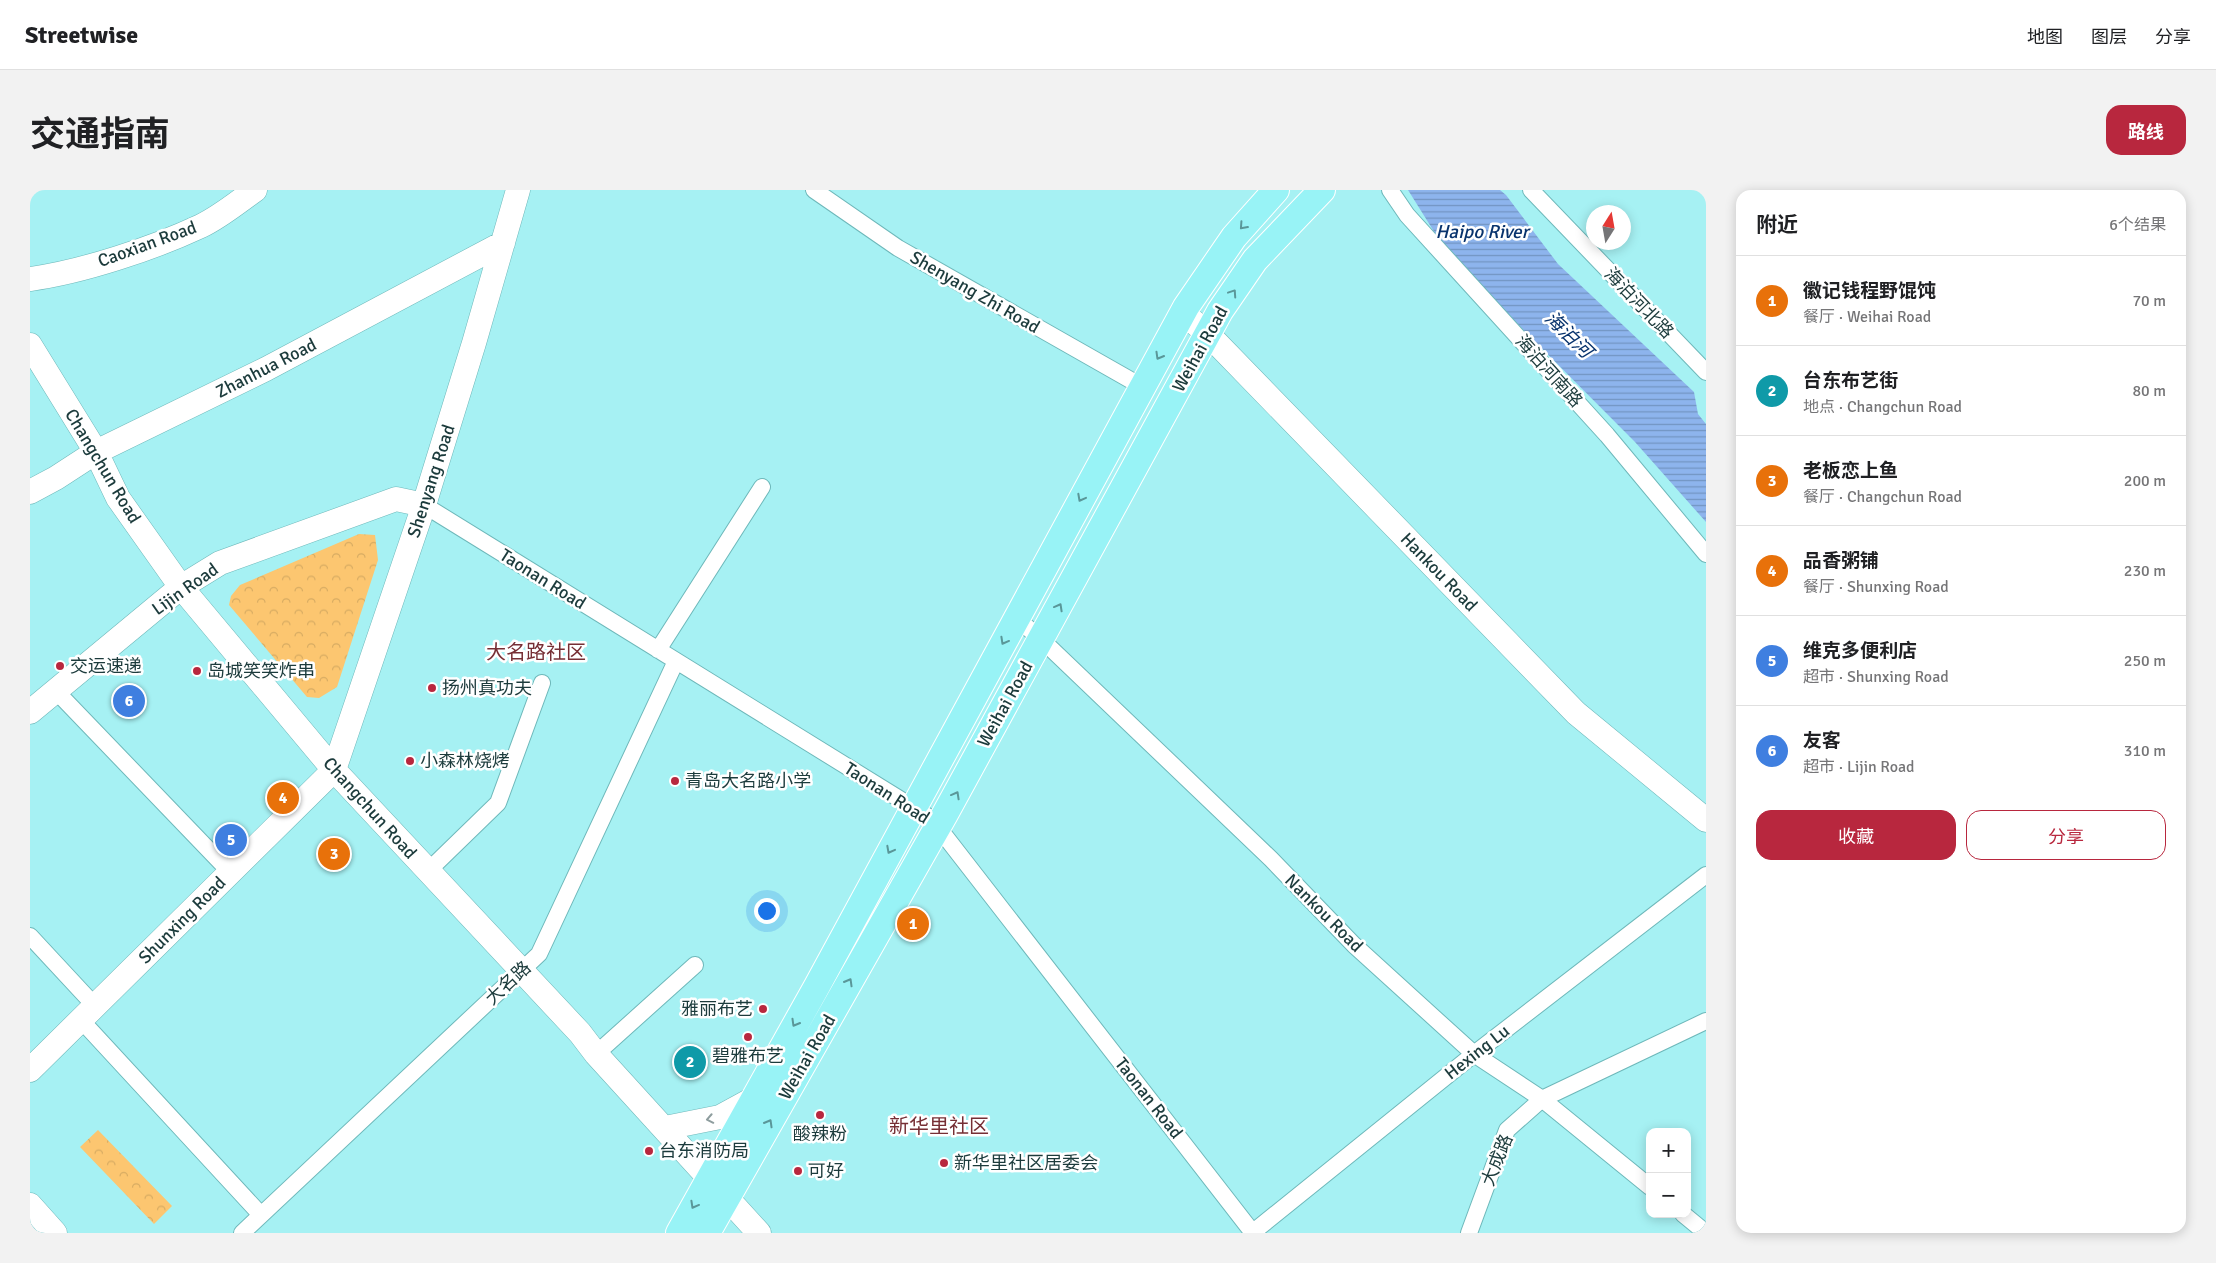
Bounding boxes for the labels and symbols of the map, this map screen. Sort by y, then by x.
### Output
north arrow [1586,205,1631,250]
street label: Caoxian Road [95,216,199,272]
water label: Haipo River [1435,220,1532,244]
one-way arrow [1240,221,1249,230]
street label: Shenyang Zhi Road [906,246,1044,338]
street label: 海泊河北路 [1600,263,1678,343]
one-way arrow [1227,289,1236,298]
street label: Weihai Road [1167,302,1233,396]
water label: 海泊河 [1539,306,1600,366]
street label: 海泊河南路 [1511,330,1587,412]
street label: Zhanhua Road [212,333,320,403]
one-way arrow [1155,350,1165,359]
street label: Changchun Road [60,405,146,527]
street label: Shenyang Road [402,422,460,540]
one-way arrow [1077,493,1087,502]
street label: Hankou Road [1396,528,1482,616]
street label: Taonan Road [496,544,590,614]
street label: Lijin Road [148,558,222,620]
one-way arrow [1053,603,1063,612]
one-way arrow [1000,636,1010,645]
district label: 大名路社区 [486,640,586,665]
place label: 交运速递 [70,655,142,677]
street label: Weihai Road [972,657,1038,751]
marker: 交运速递 [54,660,66,672]
place label: 岛城笑笑炸串 [207,660,315,682]
marker: 岛城笑笑炸串 [191,665,203,677]
place label: 扬州真功夫 [442,677,532,699]
pin: 6 [113,682,145,720]
marker: 扬州真功夫 [426,682,438,694]
place label: 小森林烧烤 [420,750,510,772]
street label: Changchun Road [318,752,422,864]
marker: 小森林烧烤 [404,755,416,767]
street label: Taonan Road [840,757,934,829]
place label: 青岛大名路小学 [685,770,811,792]
marker: 青岛大名路小学 [669,775,681,787]
pin: 4 [267,779,299,817]
one-way arrow [949,792,959,801]
pin: 5 [215,821,247,859]
pin: 3 [318,835,350,873]
one-way arrow [886,844,896,853]
street label: Nankou Road [1280,869,1368,957]
street label: Shunxing Road [134,872,230,968]
your location [754,898,780,924]
pin: 1 [897,905,929,943]
street label: 大名路 [481,957,535,1009]
one-way arrow [843,979,853,988]
place label: 雅丽布艺 [681,998,753,1020]
marker: 雅丽布艺 [757,1003,769,1015]
street label: Weihai Road [774,1010,840,1104]
one-way arrow [792,1018,802,1027]
street label: Hexing Lu [1440,1020,1514,1084]
marker: 碧雅布艺 [742,1031,754,1043]
pin: 2 [674,1043,706,1081]
place label: 碧雅布艺 [712,1045,784,1067]
street label: Taonan Road [1110,1053,1188,1143]
marker: 酸辣粉 [814,1109,826,1121]
one-way arrow [706,1113,715,1123]
district label: 新华里社区 [889,1114,989,1139]
one-way arrow [762,1120,772,1129]
place label: 酸辣粉 [793,1123,847,1145]
street label: 大成路 [1477,1131,1517,1189]
place label: 台东消防局 [659,1140,749,1162]
marker: 台东消防局 [643,1145,655,1157]
place label: 新华里社区居委会 [954,1152,1098,1174]
marker: 新华里社区居委会 [938,1157,950,1169]
place label: 可好 [808,1160,844,1182]
marker: 可好 [792,1165,804,1177]
one-way arrow [691,1200,701,1209]

